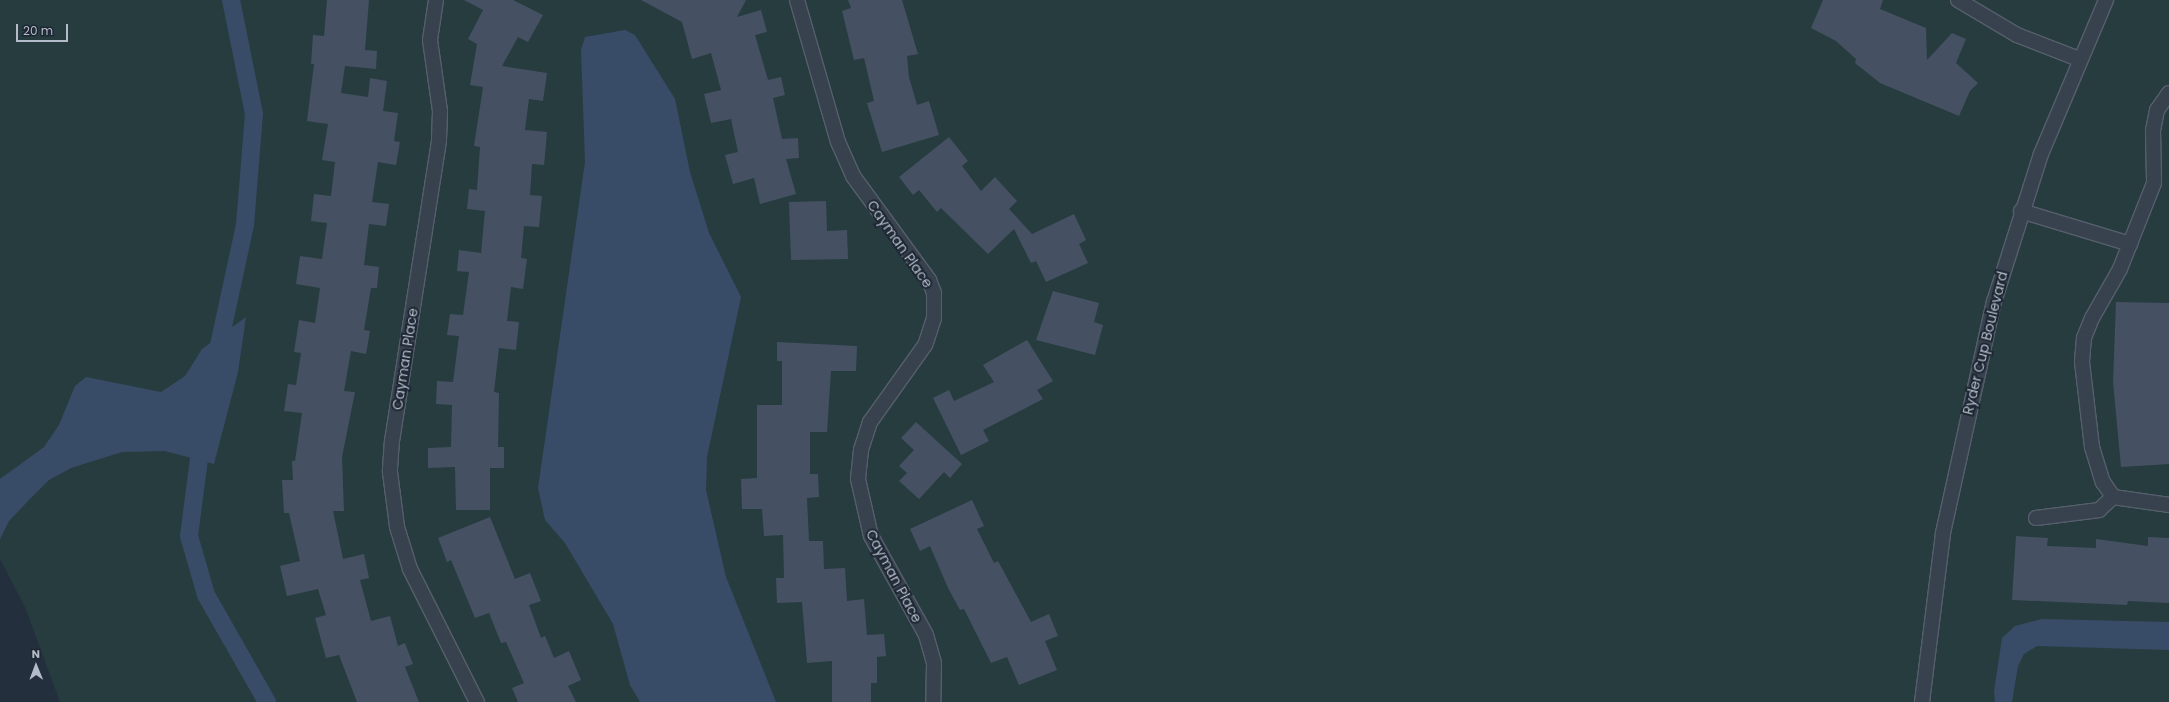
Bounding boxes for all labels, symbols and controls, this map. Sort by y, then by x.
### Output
scale bar [18,16,70,42]
text: 20 m [23,22,53,39]
street label: Cayman Place [864,197,936,291]
street label: Ryder Cup Boulevard [1959,270,2011,416]
street label: Cayman Place [389,307,421,411]
street label: Cayman Place [862,527,926,625]
north arrow [16,646,56,686]
text: N [32,646,40,662]

